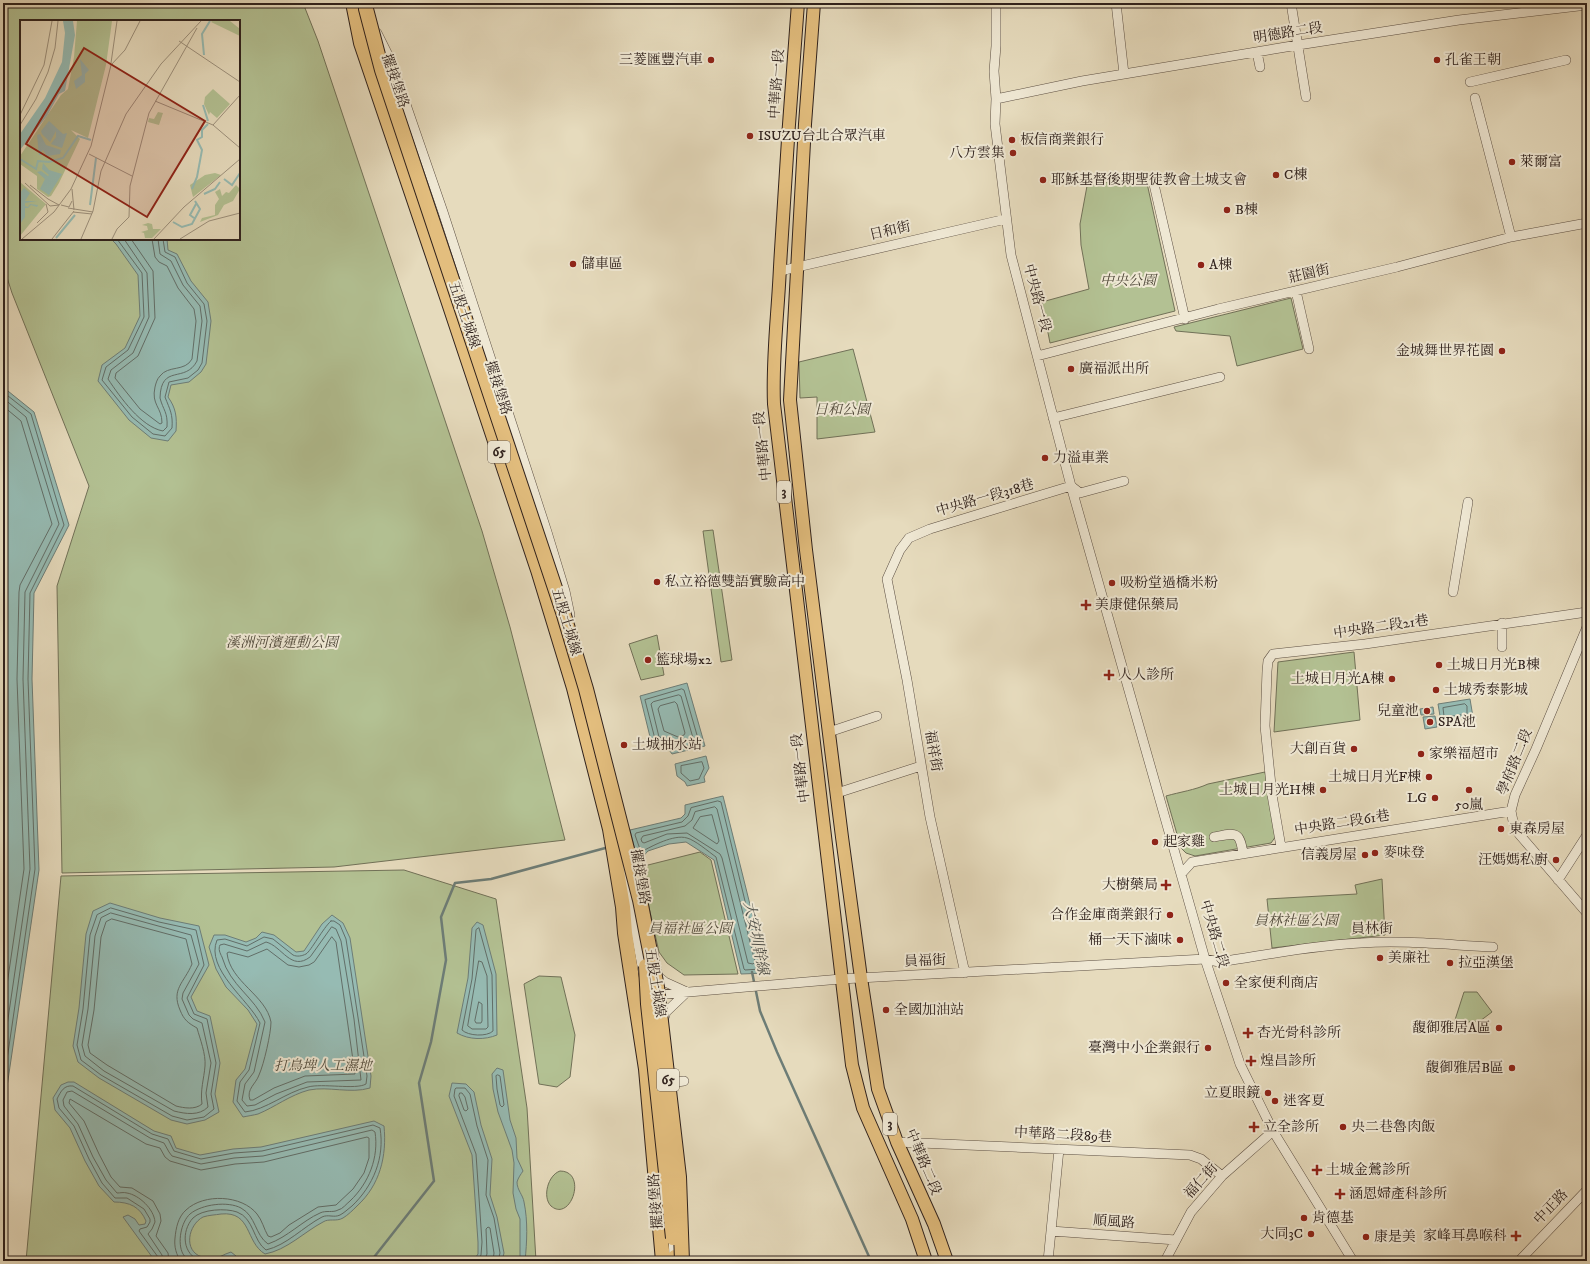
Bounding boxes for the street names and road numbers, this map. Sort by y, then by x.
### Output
street label: 明德路二段 [1252,19,1324,47]
street label: 中華路一段 [766,48,788,120]
street label: 擺接堡路 [377,52,413,110]
street label: 日和街 [868,218,912,244]
street label: 莊園街 [1287,261,1331,287]
street label: 中央路一段 [1019,262,1055,334]
street label: 五股土城線 [444,279,484,351]
street label: 擺接堡路 [481,359,515,417]
street label: 中華路一段 [750,410,776,482]
road number: 65 [488,441,510,463]
street label: 中央路一段318巷 [934,475,1036,521]
road number: 3 [777,481,791,503]
street label: 五股土城線 [547,586,585,658]
street label: 中央路二段21巷 [1332,611,1430,643]
street label: 學府路二段 [1494,726,1536,798]
street label: 福祥街 [920,729,946,773]
street label: 中華路一段 [788,732,814,804]
street label: 中央路二段61巷 [1293,807,1391,839]
street label: 擺接堡路 [626,848,654,906]
street label: 中央路二段 [1196,898,1232,970]
street label: 員林街 [1351,920,1393,938]
street label: 五股土城線 [641,947,669,1019]
street label: 員福街 [904,951,946,971]
road number: 65 [657,1069,679,1091]
road number: 3 [883,1113,897,1135]
street label: 中華路二段89巷 [1014,1123,1112,1147]
street label: 中華路二段 [901,1126,945,1198]
street label: 福仁街 [1180,1159,1222,1203]
street label: 擺接堡路 [645,1172,667,1230]
street label: 中正路 [1530,1186,1572,1228]
street label: 順風路 [1092,1212,1136,1232]

